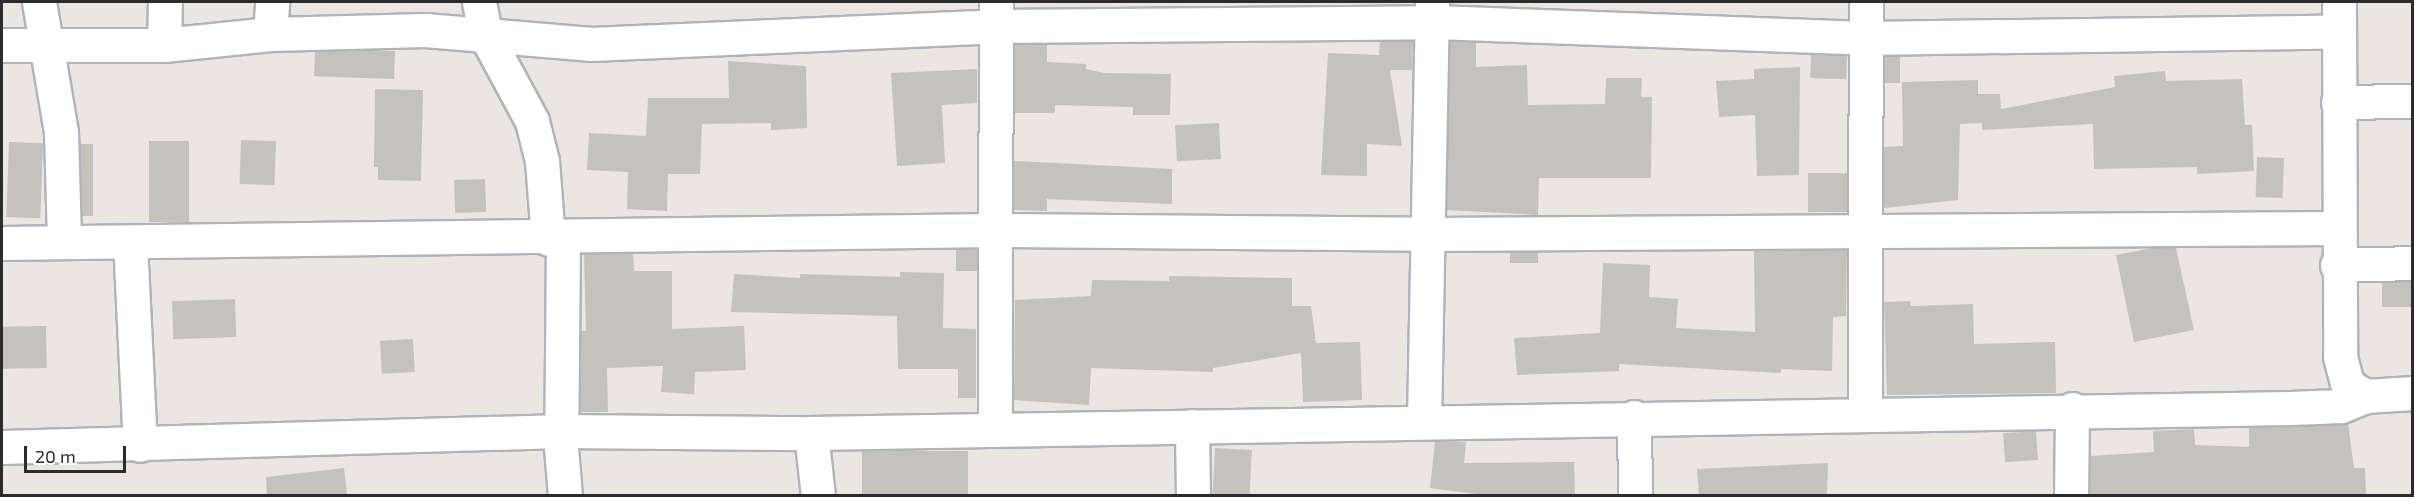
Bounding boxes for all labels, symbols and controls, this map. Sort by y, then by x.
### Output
scale bar [27,434,129,472]
text: 20 m [35,445,76,467]

